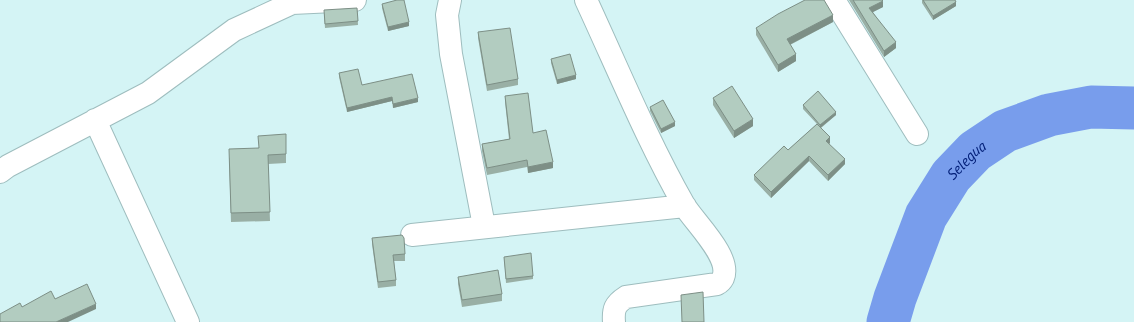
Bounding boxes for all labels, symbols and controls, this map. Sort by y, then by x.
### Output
water label: Selegua [942,136,990,184]

